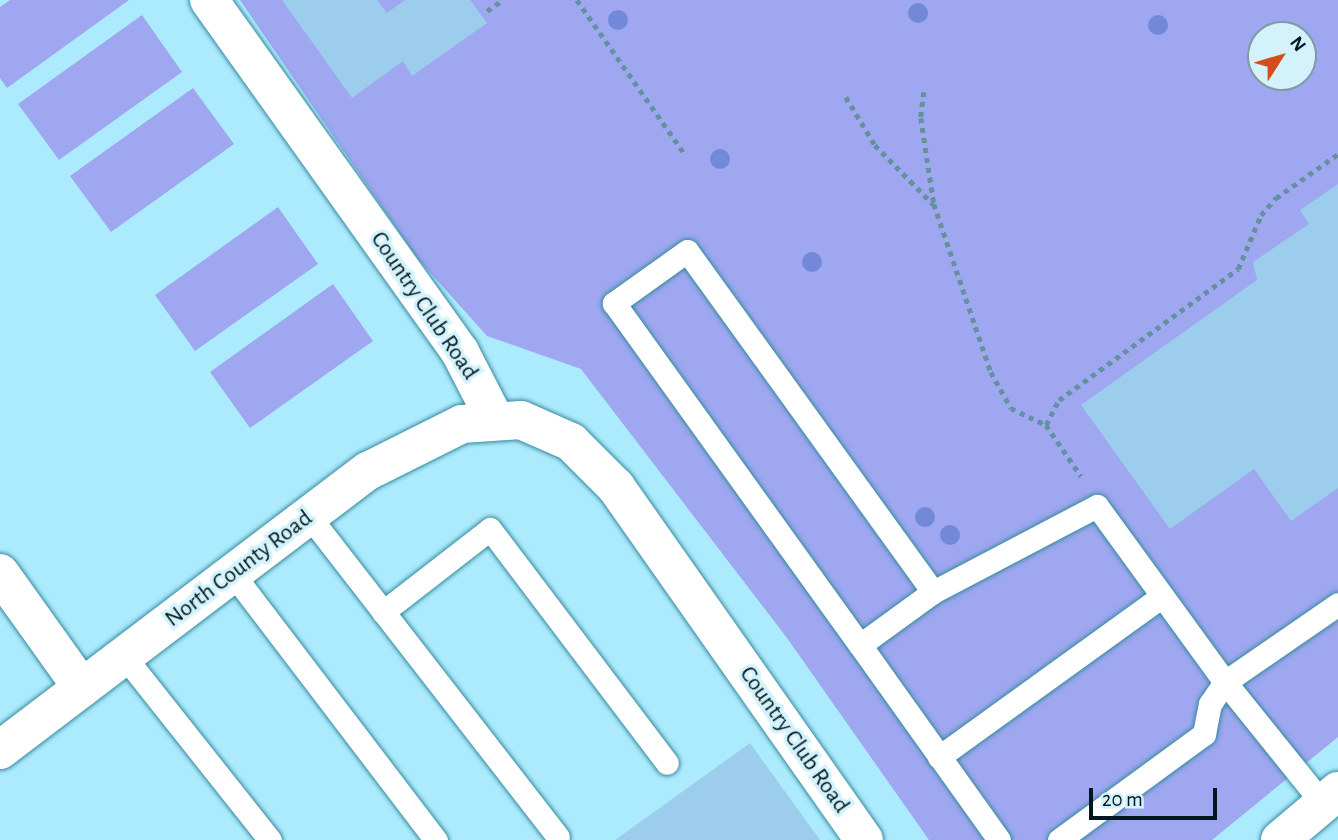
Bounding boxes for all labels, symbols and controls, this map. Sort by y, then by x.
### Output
north arrow [1247,21,1317,91]
text: N [1286,33,1309,55]
street label: Country Club Road [364,226,484,386]
street label: North County Road [160,504,318,634]
street label: Country Club Road [733,661,855,819]
scale bar [1093,774,1221,818]
text: 20 m [1102,789,1143,810]

